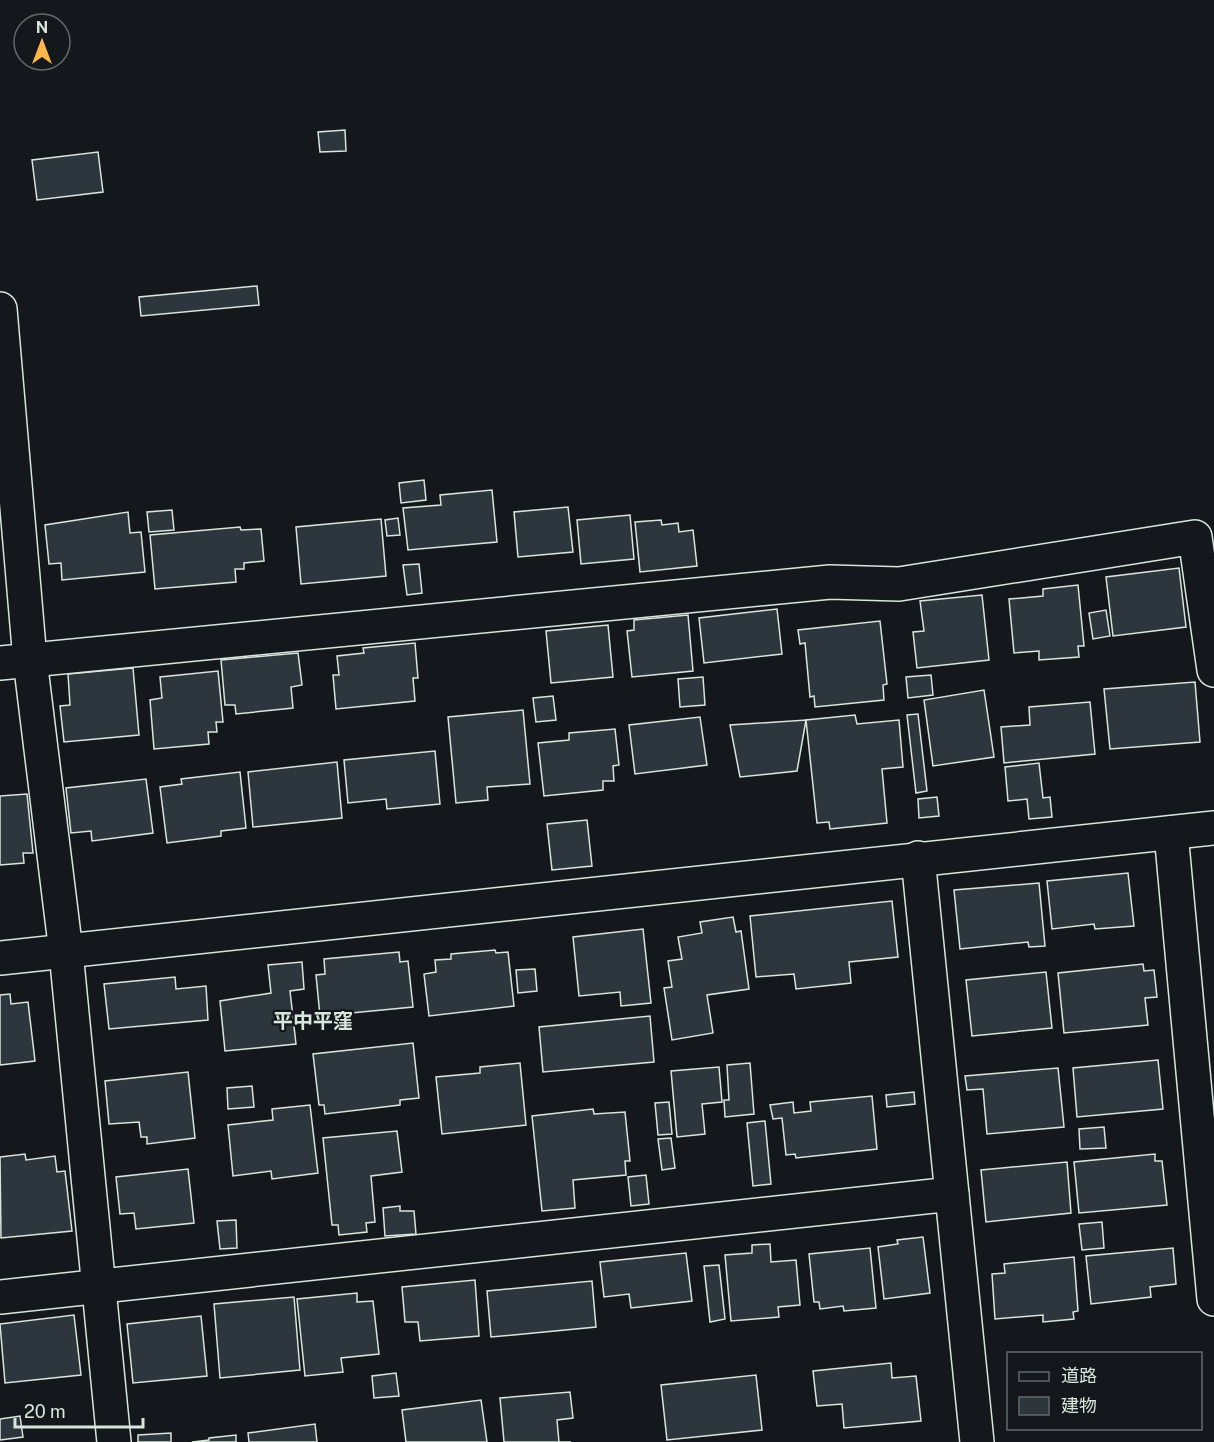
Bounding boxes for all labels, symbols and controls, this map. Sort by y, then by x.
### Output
north arrow [12,12,72,72]
text: N [36,18,48,37]
district label: 平中平窪 [273,1009,353,1033]
legend [1007,1352,1202,1430]
text: 道路 [1061,1365,1097,1386]
scale bar [15,1391,142,1429]
text: 建物 [1061,1395,1097,1416]
text: 20 m [24,1401,66,1422]

